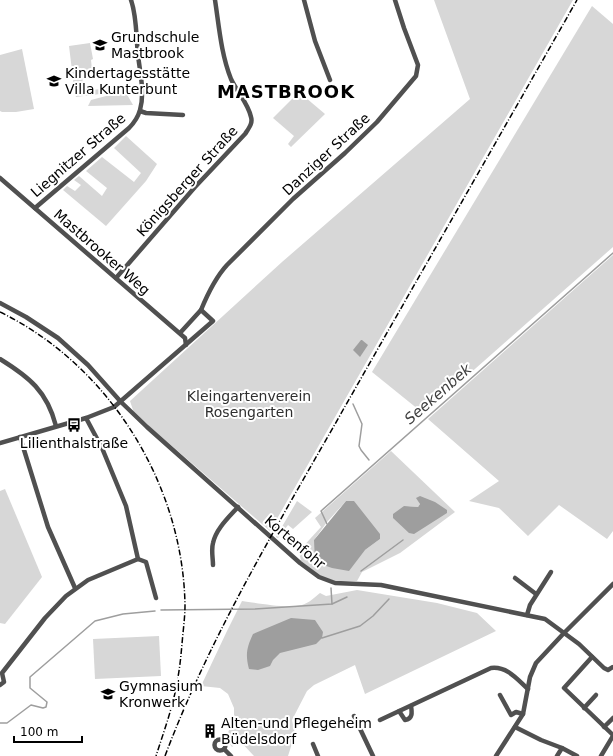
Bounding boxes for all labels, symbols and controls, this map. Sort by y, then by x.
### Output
place label: Grundschule Mastbrook [111,29,199,61]
school or university icon: Grundschule Mastbrook [92,37,108,53]
place label: Kindertagesstätte Villa Kunterbunt [65,65,190,97]
school or university icon: Kindertagesstätte Villa Kunterbunt [46,73,62,89]
district label: MASTBROOK [217,81,355,102]
street label: Liegnitzer Straße [28,110,128,200]
street label: Danziger Straße [279,110,373,198]
street label: Königsberger Straße [133,123,241,239]
street label: Mastbrooker Weg [51,206,153,298]
water label: Seekenbek [401,359,476,428]
park label: Kleingartenverein Rosengarten [187,388,311,420]
bus stop icon: Lilienthalstraße [66,417,82,433]
place label: Lilienthalstraße [20,435,128,451]
street label: Kortenfohr [262,512,329,572]
place label: Gymnasium Kronwerk [119,678,203,710]
school or university icon: Gymnasium Kronwerk [100,686,116,702]
place label: Alten-und Pflegeheim Büdelsdorf [221,715,372,747]
scale bar [14,718,82,744]
building icon: Alten-und Pflegeheim Büdelsdorf [202,723,218,739]
text: 100 m [20,725,58,739]

